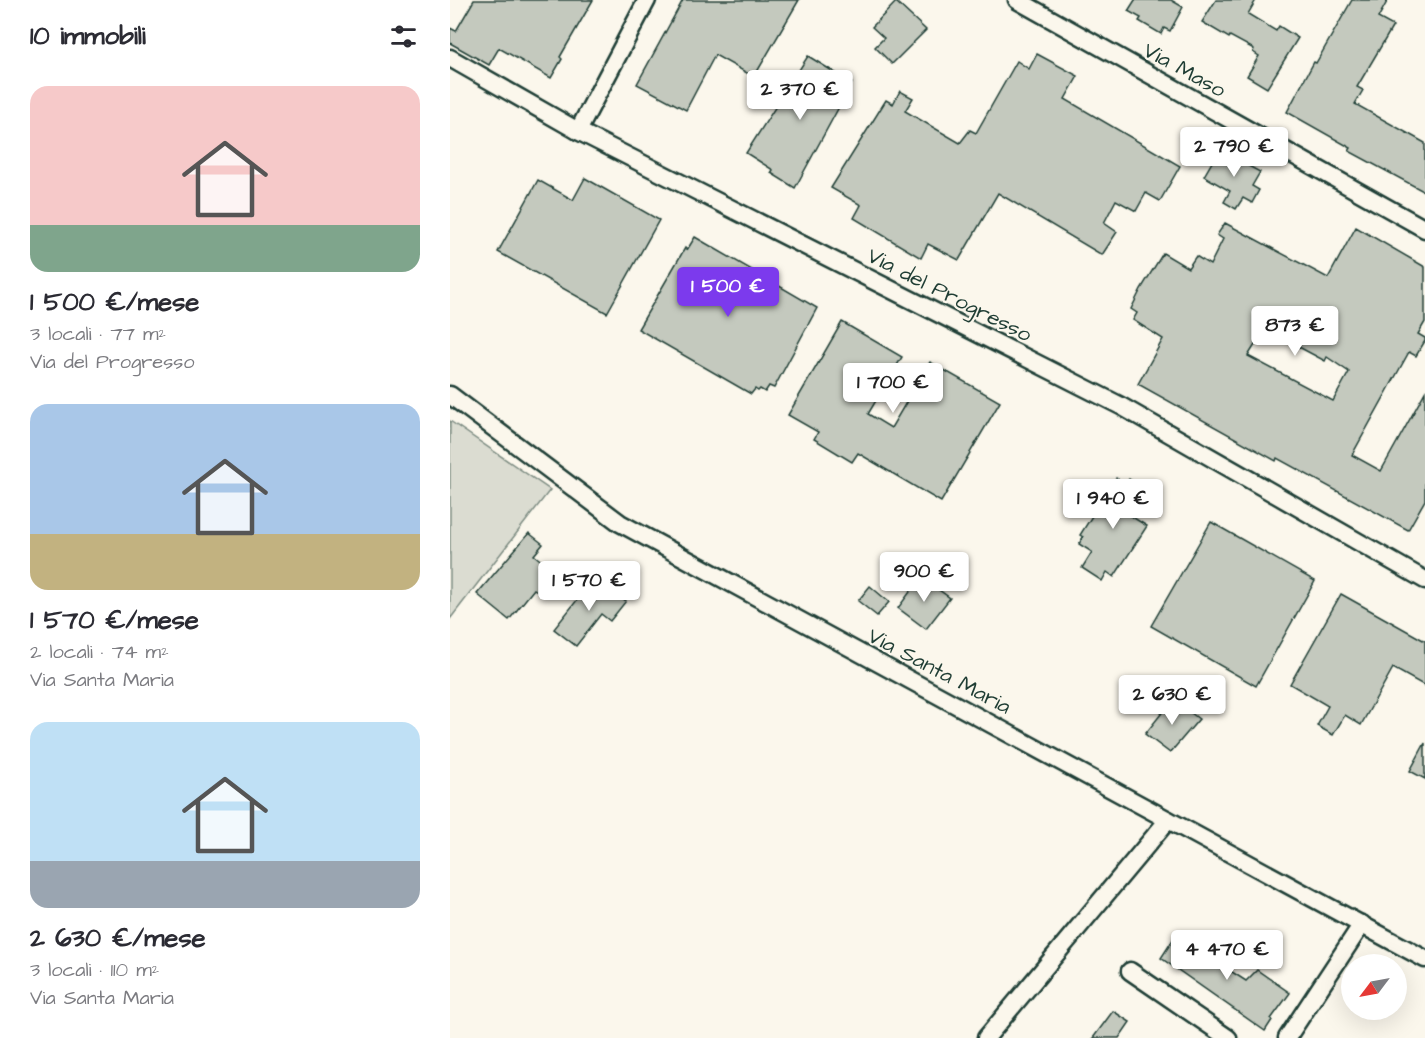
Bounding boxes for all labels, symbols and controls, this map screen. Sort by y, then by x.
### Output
text: 10 immobili [30,18,146,54]
icon: filters [387,20,420,53]
street label: Via Maso [1137,35,1232,106]
pin: 2 370 € [745,70,855,121]
text: 2 370 € [761,75,839,103]
icon: home [171,125,279,233]
pin: 2 790 € [1179,127,1289,178]
text: 2 790 € [1194,132,1274,160]
street label: Via del Progresso [861,240,1038,351]
pin: 1 500 € [673,267,783,318]
text: 1 500 € [691,272,765,300]
text: 1 500 €/mese [30,284,199,320]
pin: 873 € [1253,306,1337,357]
text: 873 € [1265,311,1325,339]
text: 3 locali · 77 m² [30,320,166,348]
text: Via del Progresso [30,348,195,376]
pin: 1 700 € [838,363,948,414]
text: 1 700 € [857,368,929,396]
icon: home [171,443,279,551]
pin: 1 940 € [1058,479,1168,530]
text: 1 940 € [1077,484,1149,512]
pin: 900 € [882,552,966,603]
text: 900 € [894,557,954,585]
pin: 1 570 € [534,561,644,612]
text: 1 570 € [552,566,626,594]
text: 1 570 €/mese [30,602,199,638]
street label: Via Santa Maria [862,620,1017,722]
text: 2 locali · 74 m² [30,638,169,666]
text: Via Santa Maria [30,666,174,694]
pin: 2 630 € [1117,675,1227,726]
text: 2 630 € [1133,680,1211,708]
icon: home [171,761,279,869]
text: 2 630 €/mese [30,920,206,956]
pin: 4 470 € [1172,930,1282,981]
text: 4 470 € [1185,935,1269,963]
north arrow [1341,954,1407,1020]
map controls [1341,954,1407,1020]
text: 3 locali · 110 m² [30,956,159,984]
text: Via Santa Maria [30,984,174,1012]

